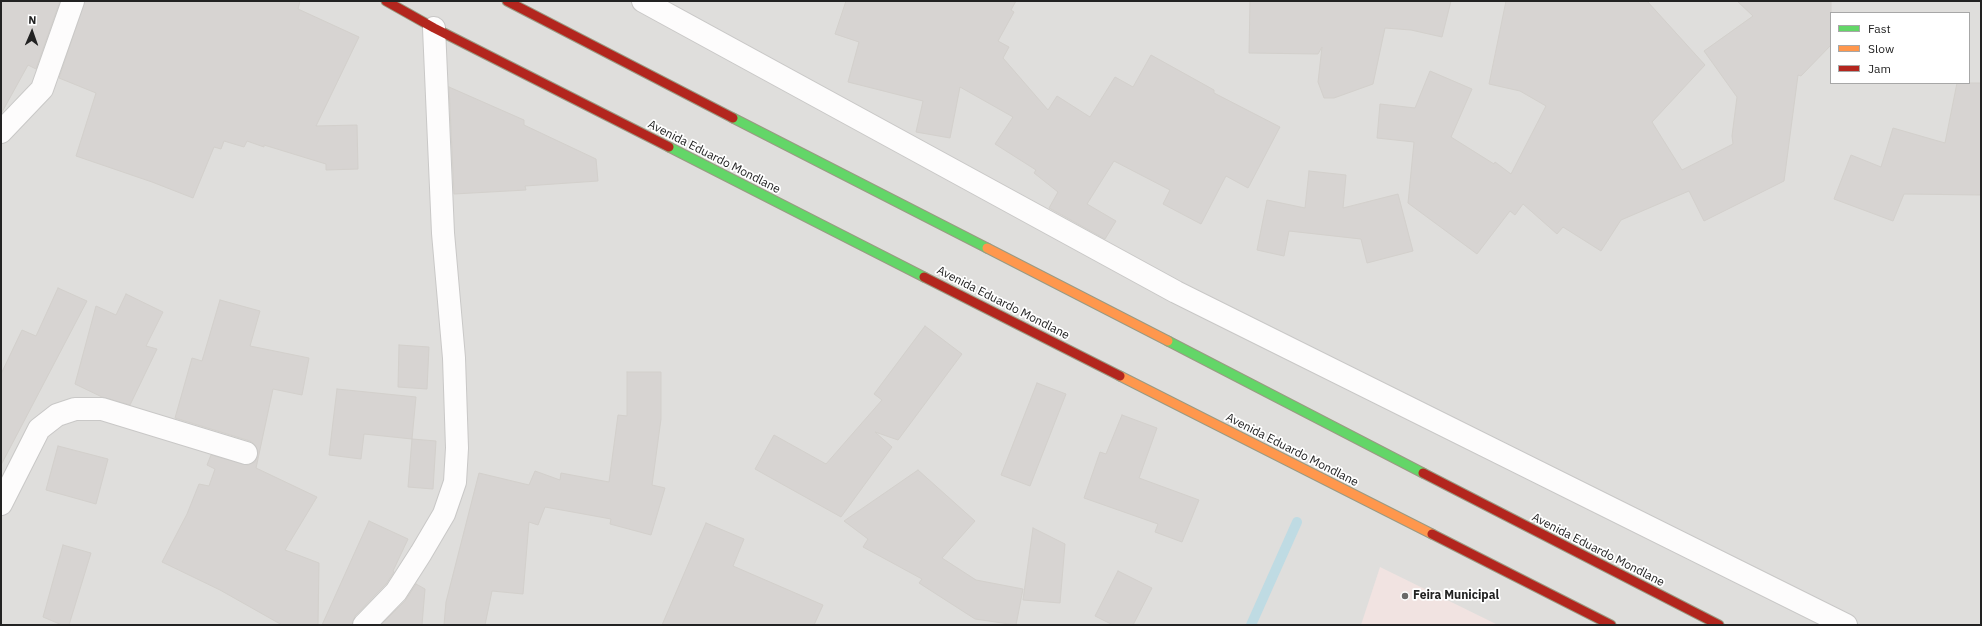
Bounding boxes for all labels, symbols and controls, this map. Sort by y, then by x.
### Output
north arrow [12,12,52,52]
legend [1830,12,1970,84]
text: N [28,13,37,27]
text: Fast [1868,21,1891,36]
text: Slow [1868,41,1894,56]
text: Jam [1868,61,1891,76]
street label: Avenida Eduardo Mondlane [645,117,783,197]
street label: Avenida Eduardo Mondlane [934,263,1072,343]
street label: Avenida Eduardo Mondlane [1223,410,1361,490]
street label: Avenida Eduardo Mondlane [1529,510,1667,590]
place label: Feira Municipal [1413,589,1499,603]
marker: Feira Municipal [1400,591,1410,601]

